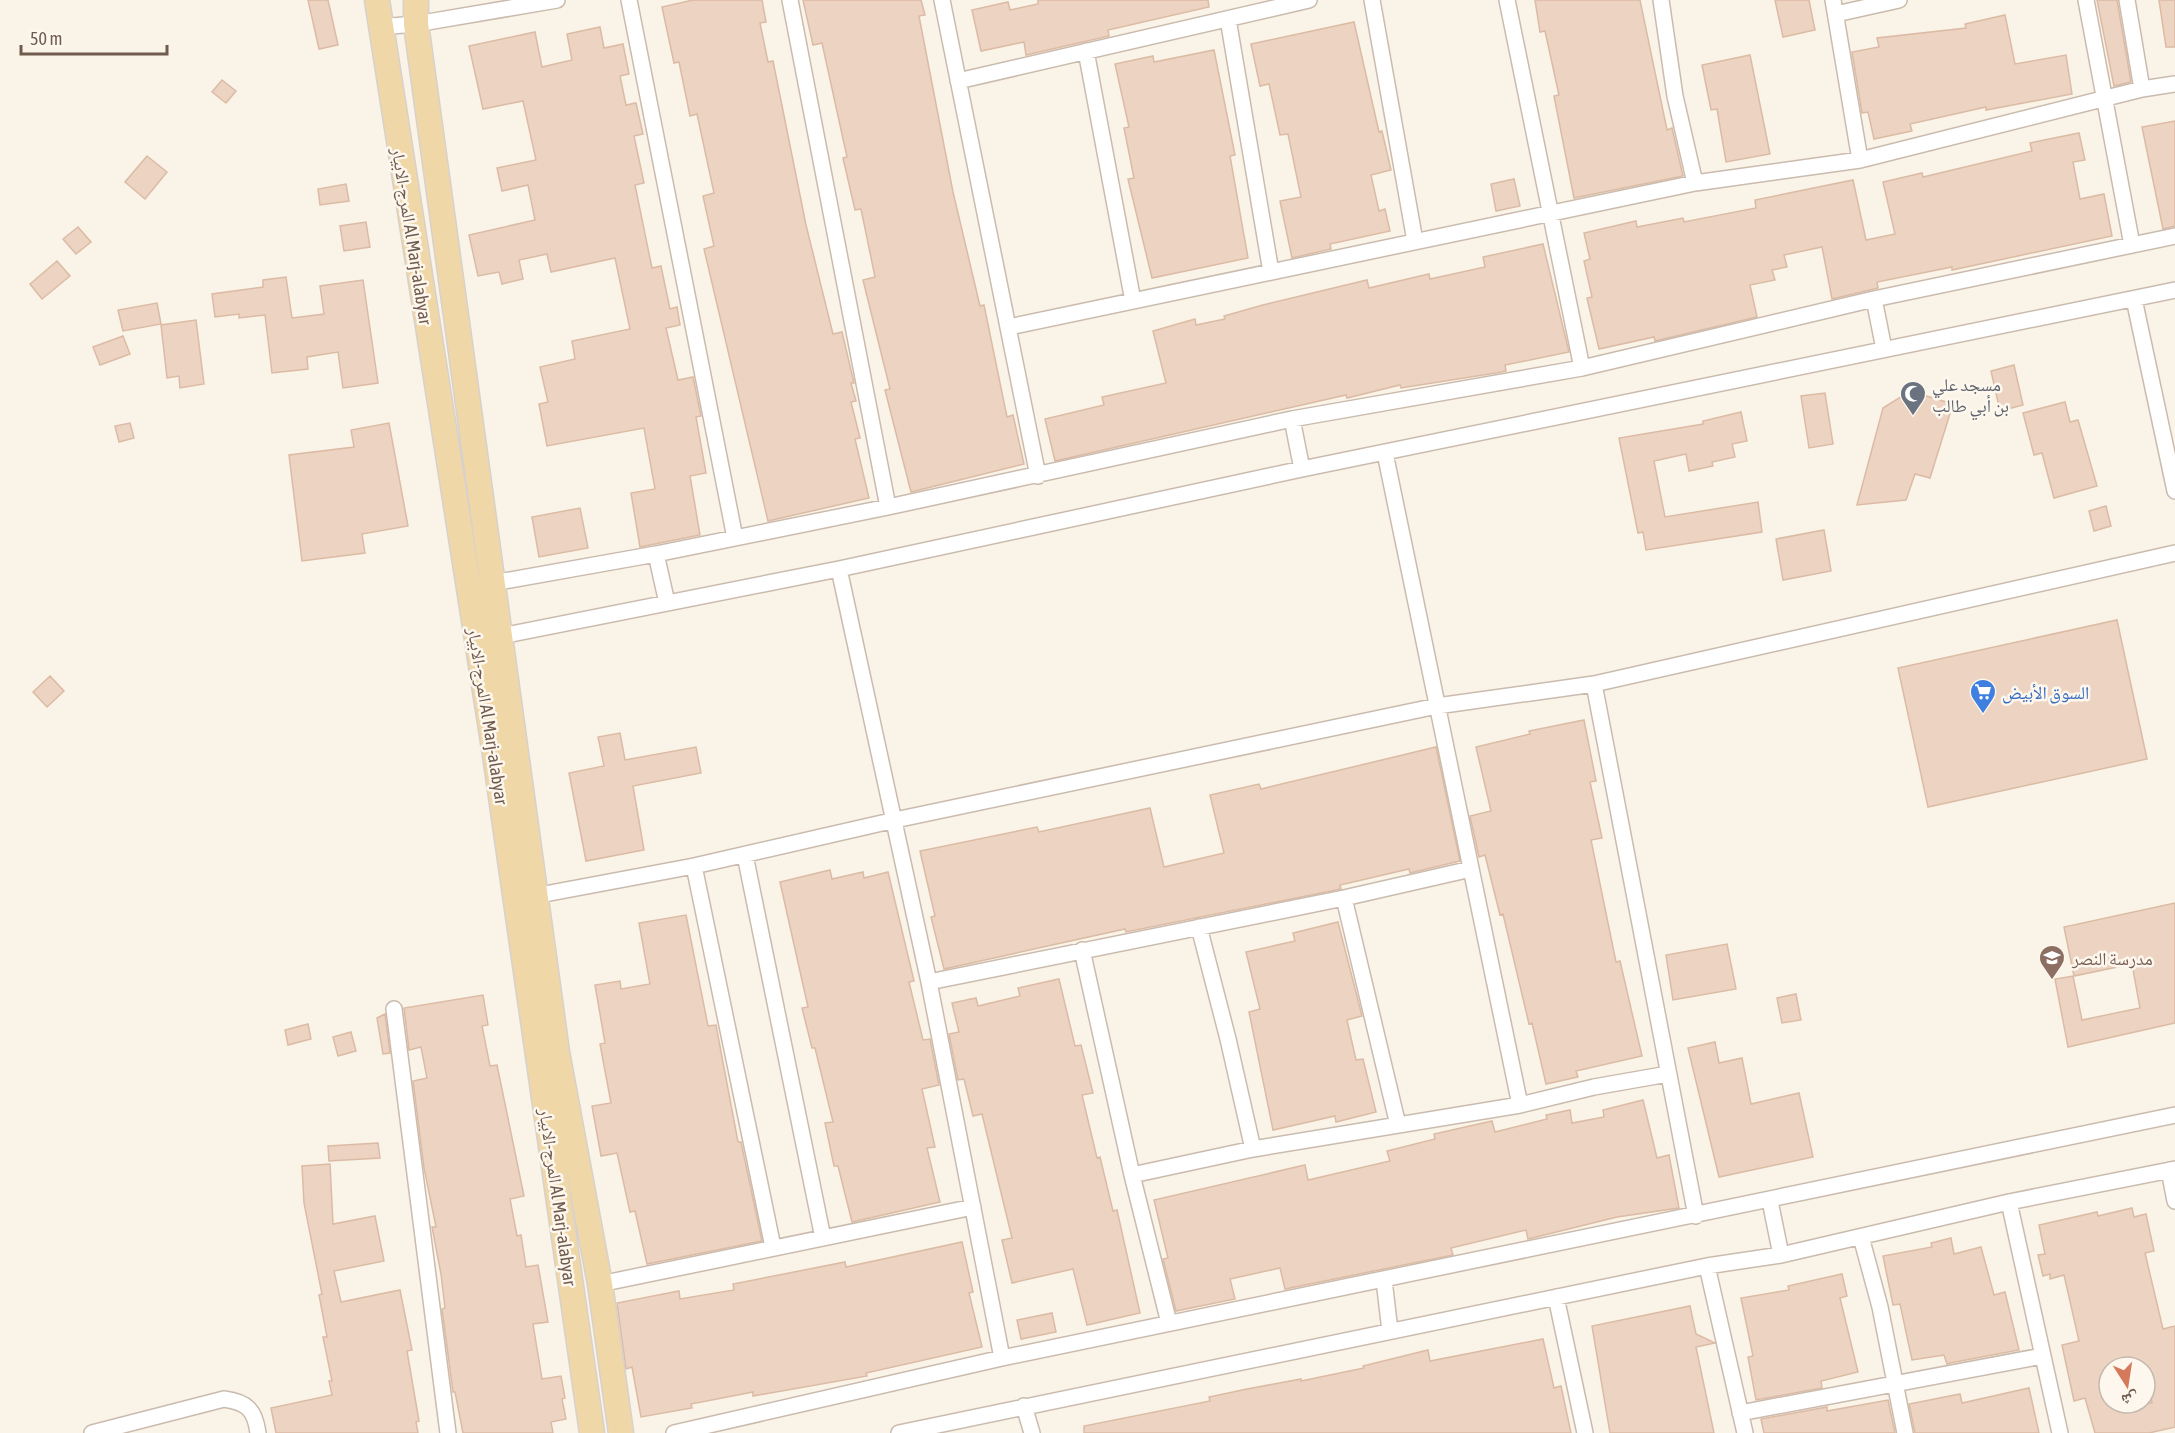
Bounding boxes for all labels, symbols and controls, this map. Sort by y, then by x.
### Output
scale bar [21,18,166,56]
text: 50 m [30,28,62,49]
street label: المرج-الابيار Al Marj-alabyar [385,145,436,327]
place label: مسجد علي بن أبي طالب [1932,374,2009,420]
mosque icon: مسجد علي بن أبي طالب [1898,379,1928,417]
street label: المرج-الابيار Al Marj-alabyar [461,625,512,807]
supermarket icon: السوق الأبيض [1968,677,1998,715]
place label: السوق الأبيض [2002,682,2089,704]
school or university icon: مدرسة النصر [2037,943,2067,981]
place label: مدرسة النصر [2071,948,2153,969]
street label: المرج-الابيار Al Marj-alabyar [533,1106,581,1288]
north arrow [2097,1355,2157,1415]
text: ش [2120,1388,2140,1410]

